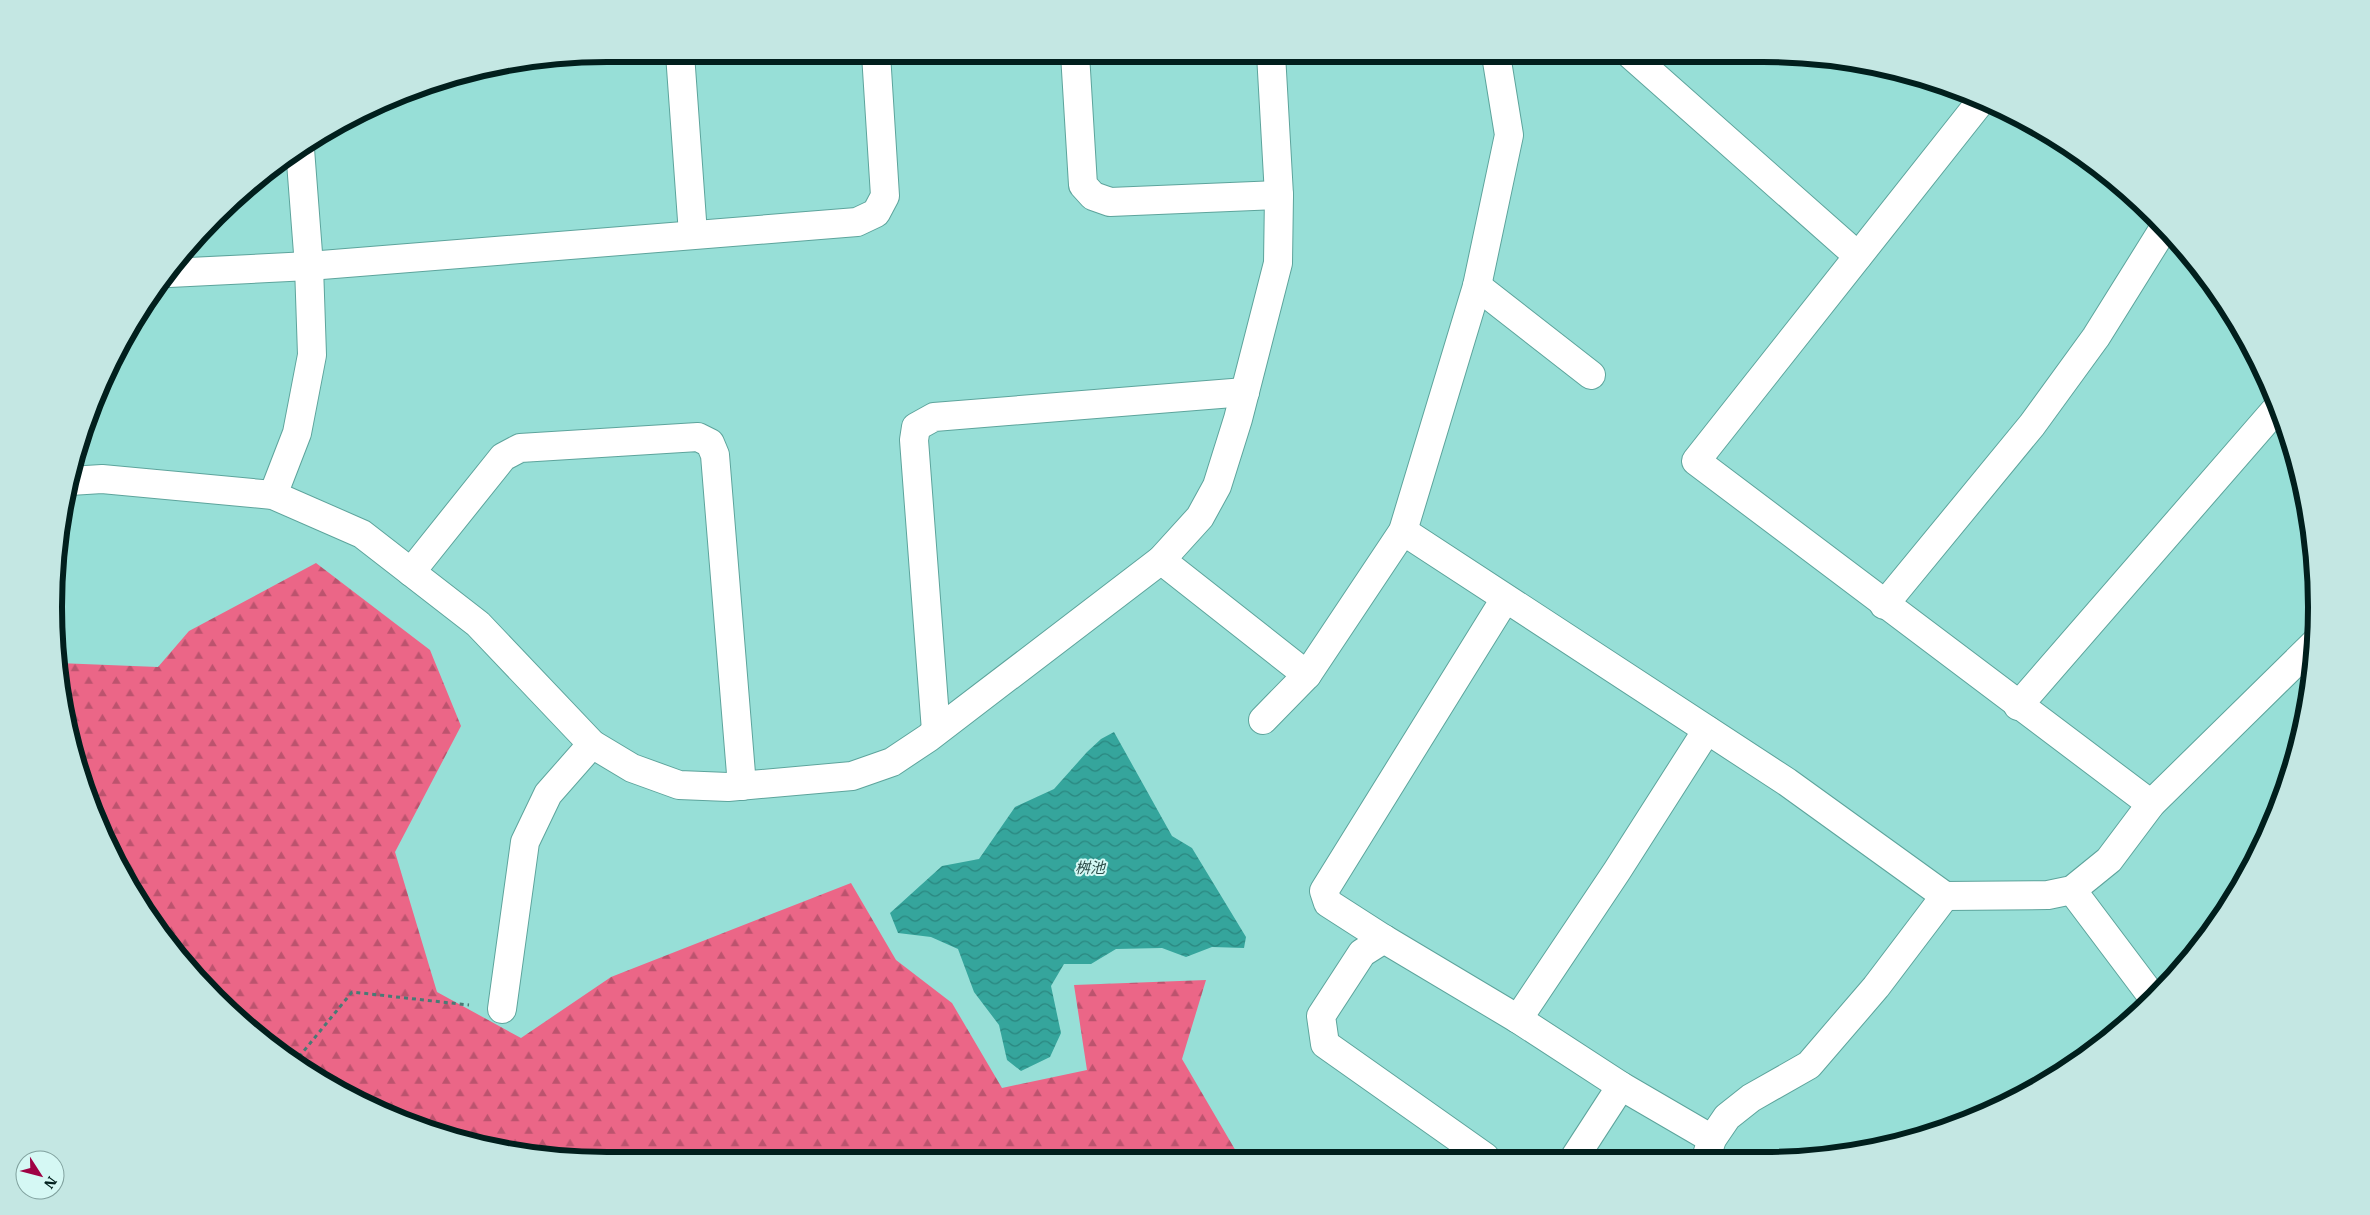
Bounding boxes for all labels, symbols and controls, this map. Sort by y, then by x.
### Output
water label: 桝池 [1075,858,1107,877]
north arrow [15,1150,65,1200]
text: N [40,1173,61,1192]

